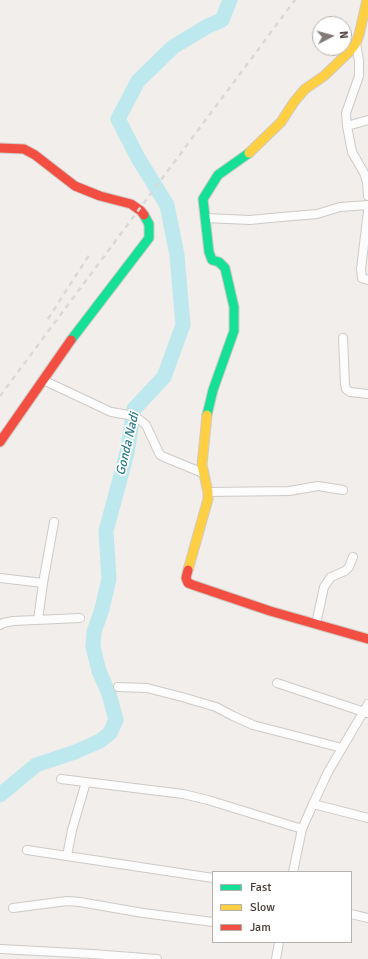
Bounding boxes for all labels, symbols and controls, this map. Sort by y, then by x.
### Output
north arrow [312,16,352,56]
text: N [337,30,350,39]
water label: Gonda Nadi [113,411,143,477]
legend [212,871,352,943]
text: Fast [250,880,271,895]
text: Slow [250,900,275,915]
text: Jam [250,920,271,935]

